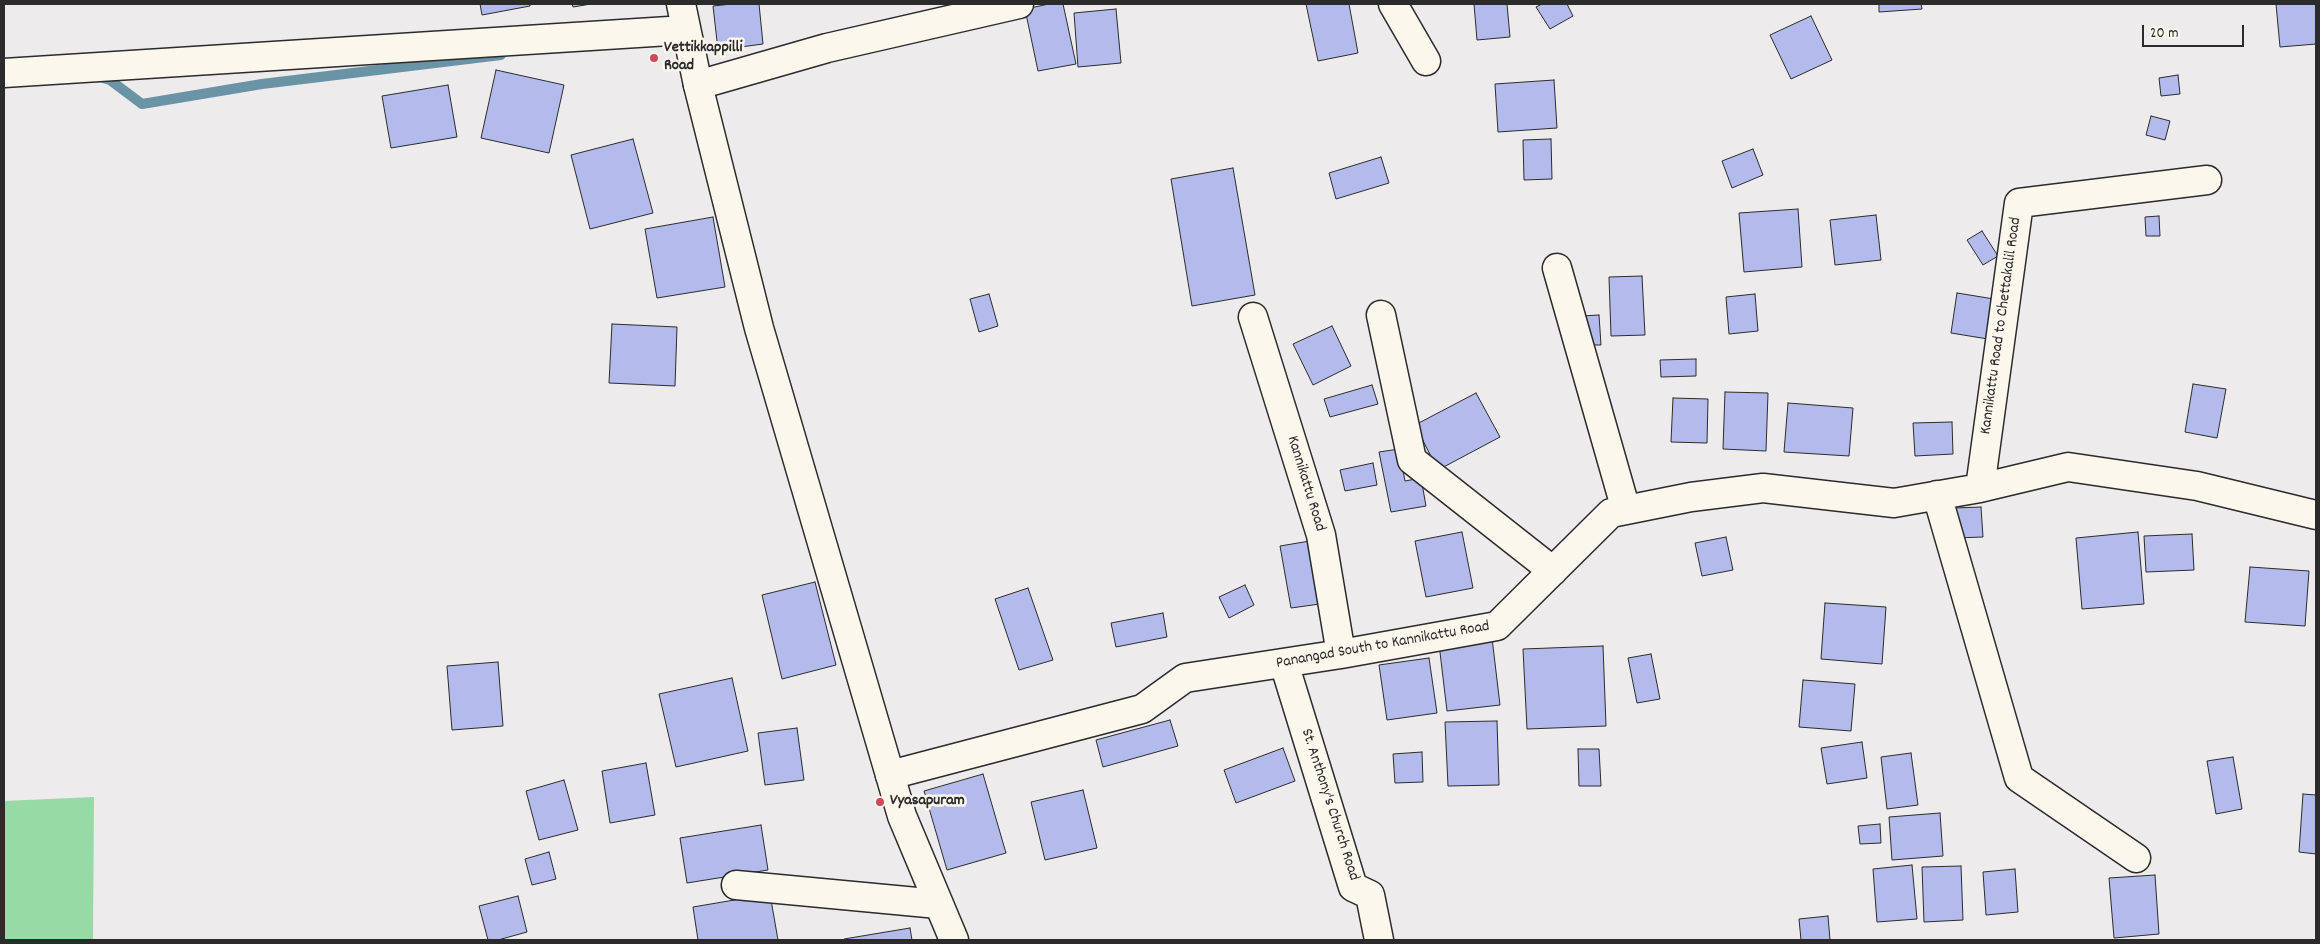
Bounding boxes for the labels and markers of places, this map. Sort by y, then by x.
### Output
place label: Vettikkappilli Road [664,39,742,77]
marker: Vettikkappilli Road [648,52,660,64]
place label: Vyasapuram [890,792,965,812]
marker: Vyasapuram [874,796,886,808]

